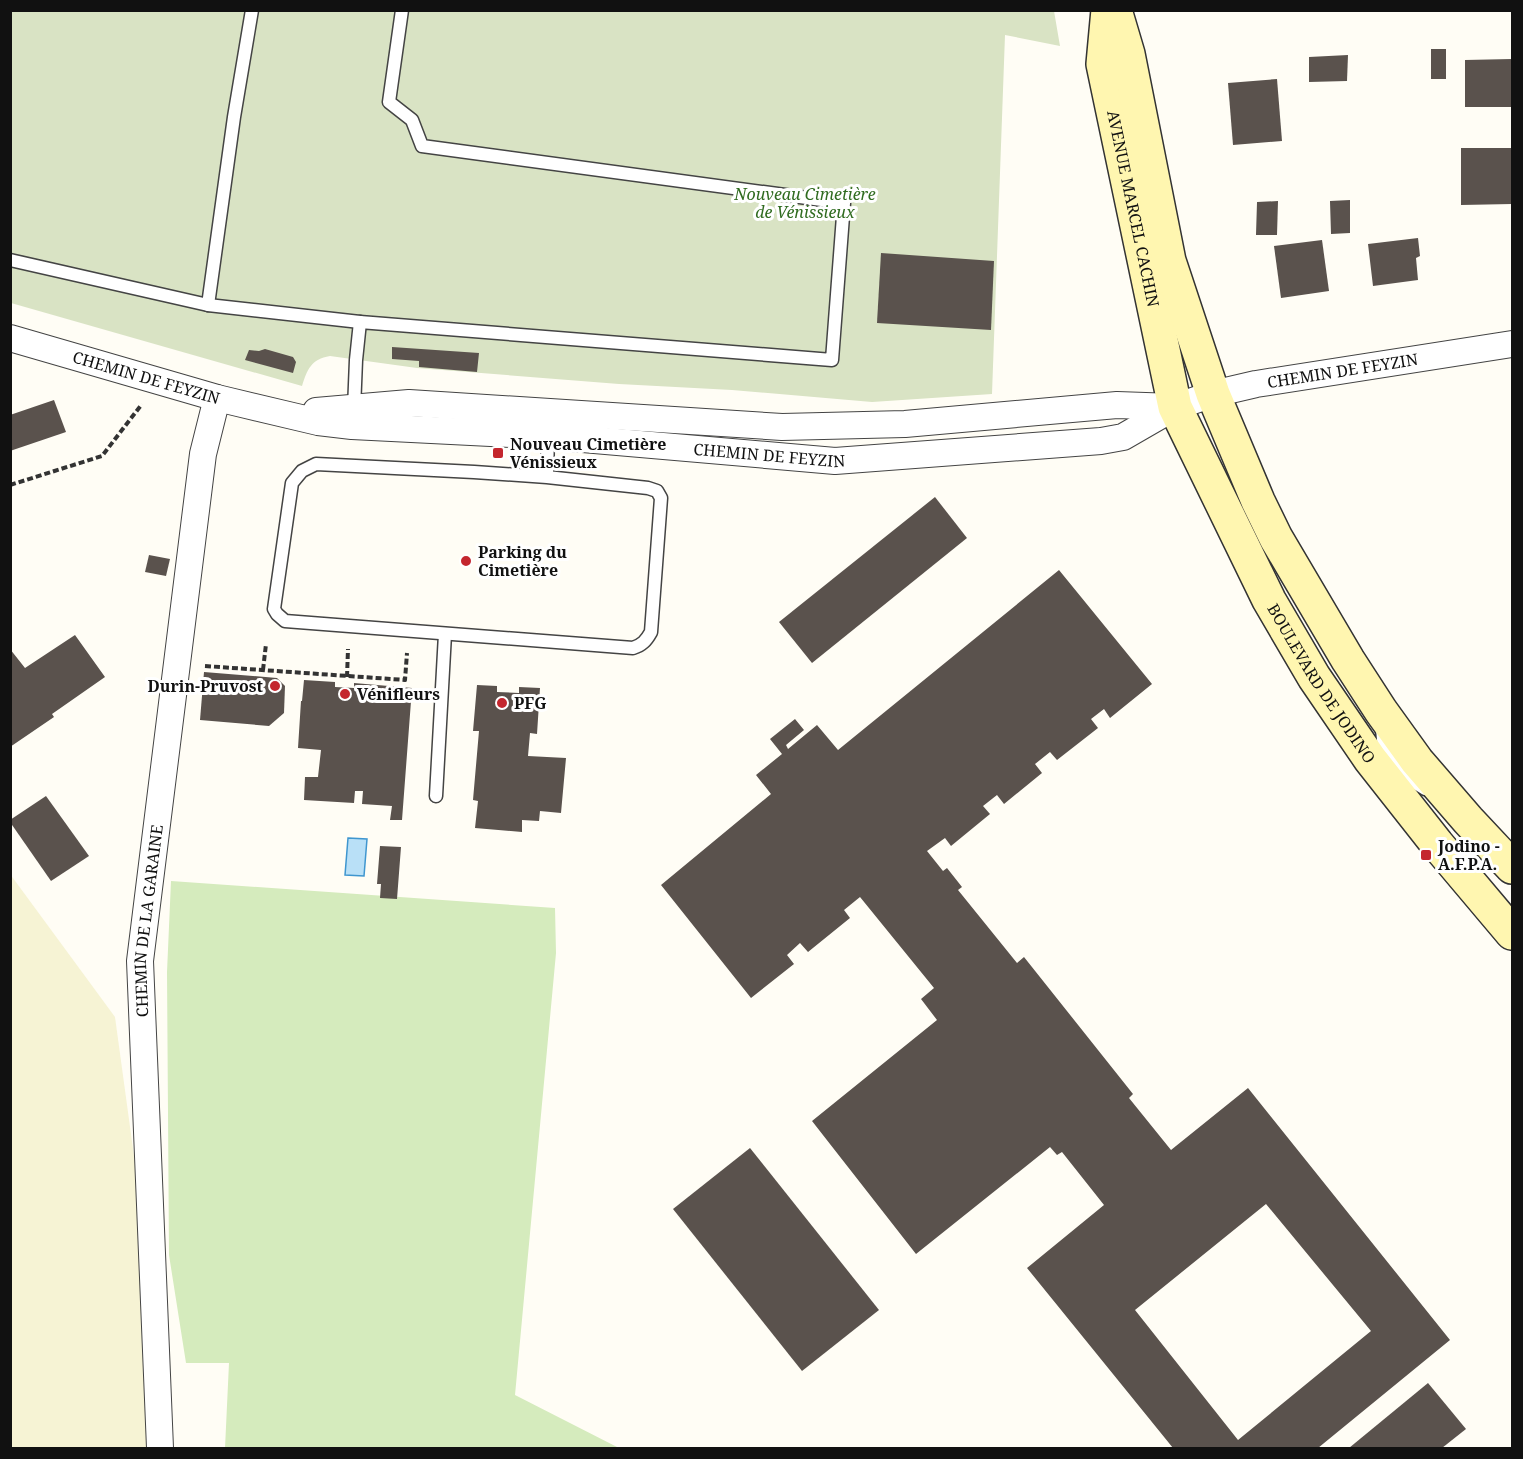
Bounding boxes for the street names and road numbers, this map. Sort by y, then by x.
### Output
street label: AVENUE MARCEL CACHIN [1102,108,1165,309]
street label: CHEMIN DE FEYZIN [70,346,223,409]
street label: CHEMIN DE FEYZIN [1266,348,1420,393]
street label: CHEMIN DE FEYZIN [693,438,846,472]
street label: BOULEVARD DE JODINO [1262,599,1381,768]
street label: CHEMIN DE LA GARAINE [129,823,168,1018]

